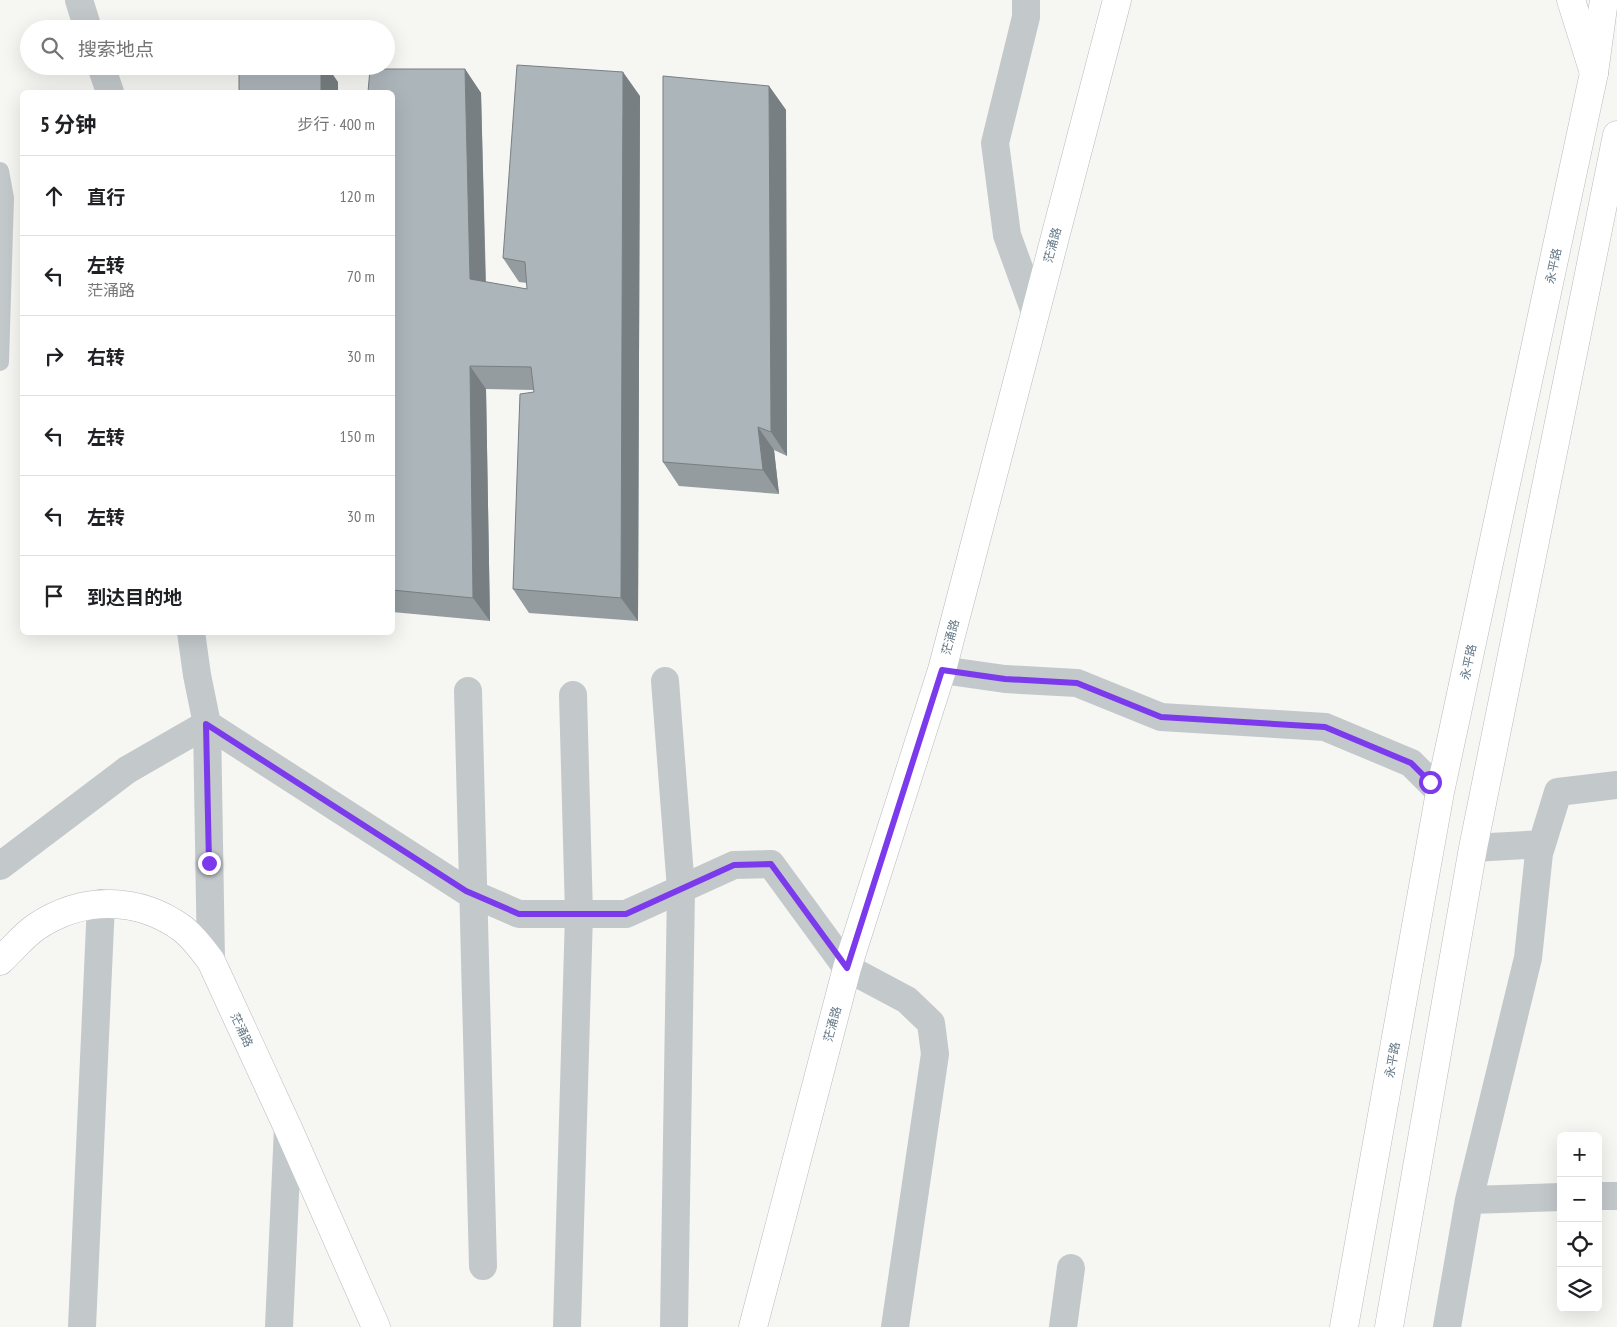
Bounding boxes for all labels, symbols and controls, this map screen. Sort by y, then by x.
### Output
search box [20,20,395,75]
icon: search [38,34,66,62]
text: 搜索地点 [78,37,154,61]
text: 5 分钟 [40,111,96,138]
text: 步行 · 400 m [297,114,375,134]
icon: ahead [40,182,68,210]
text: 直行 [87,185,125,209]
text: 120 m [340,186,375,206]
street label: 茫涌路 [1040,226,1064,264]
street label: 永平路 [1542,247,1564,285]
text: 左转 [87,253,125,277]
icon: left [40,262,68,290]
text: 70 m [347,266,375,286]
text: 茫涌路 [87,280,135,300]
icon: right [40,342,68,370]
text: 右转 [87,345,125,369]
text: 30 m [347,346,375,366]
icon: left [40,422,68,450]
text: 左转 [87,425,125,449]
text: 150 m [340,426,375,446]
icon: left [40,502,68,530]
text: 左转 [87,505,125,529]
text: 30 m [347,506,375,526]
icon: arrive [40,582,68,610]
text: 到达目的地 [87,585,182,609]
street label: 茫涌路 [938,618,962,656]
street label: 永平路 [1457,643,1479,681]
route start [1419,771,1442,794]
route end [198,852,221,875]
street label: 茫涌路 [820,1005,844,1043]
street label: 茫涌路 [228,1011,256,1049]
street label: 永平路 [1381,1041,1403,1079]
map controls [1557,1132,1602,1312]
button: + [1557,1132,1602,1177]
button: − [1557,1177,1602,1222]
button: locate [1557,1222,1602,1267]
button: layers [1557,1267,1602,1312]

